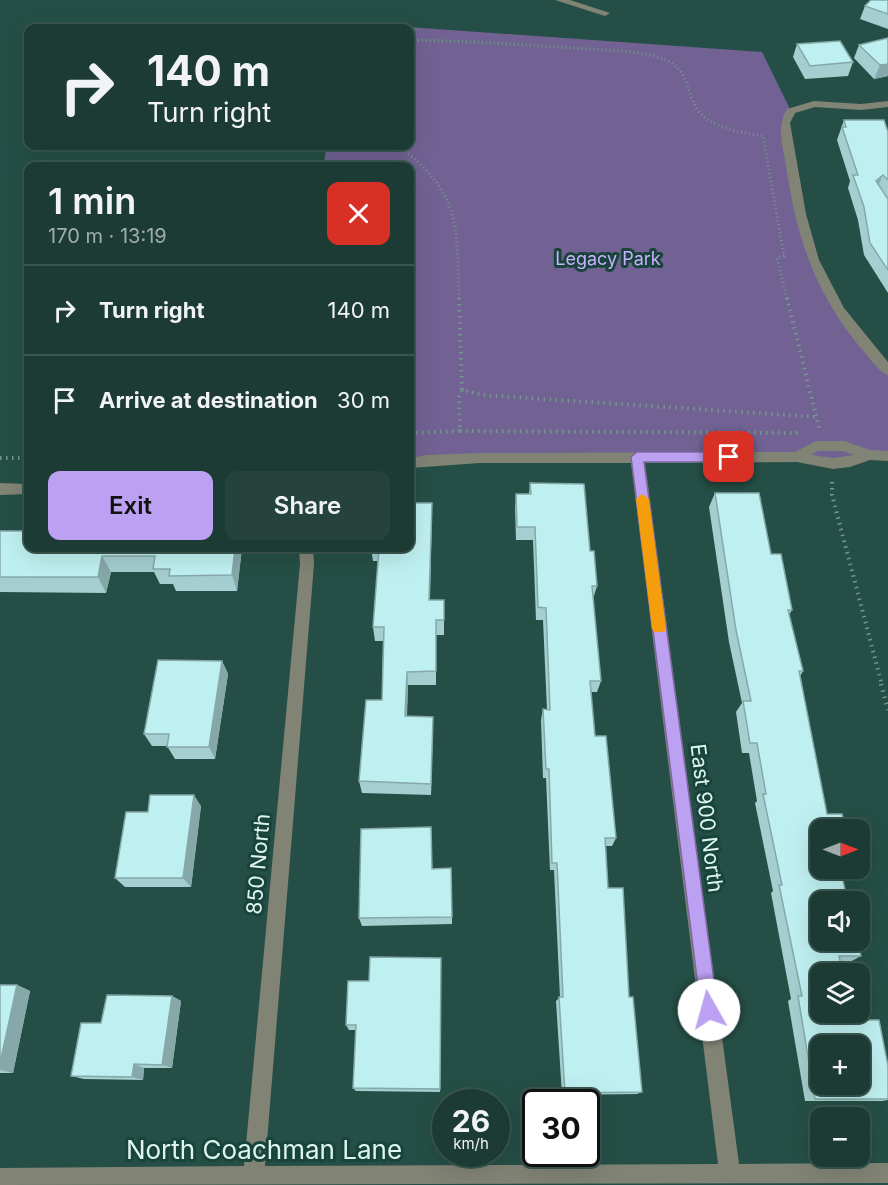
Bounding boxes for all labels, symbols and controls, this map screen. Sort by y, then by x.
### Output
text: 140 m [147,45,270,96]
icon: right [48,48,126,126]
text: Turn right [147,96,271,129]
text: 1 min [48,179,136,223]
button: close [327,182,390,245]
text: 170 m · 13:19 [48,224,167,248]
park label: Legacy Park [555,248,661,269]
icon: right [48,294,81,327]
text: Turn right [99,297,205,323]
text: 140 m [328,297,390,323]
icon: arrive [48,384,81,417]
text: Arrive at destination [99,387,318,413]
text: 30 m [337,387,390,413]
pin [703,431,754,482]
icon: arrive [712,440,745,473]
button: Exit [48,471,213,540]
button: Share [225,471,390,540]
street label: East 900 North [685,742,729,894]
street label: 850 North [241,813,275,915]
north arrow [810,819,870,879]
map controls [810,819,870,1167]
button: sound [810,891,870,951]
button: layers [810,963,870,1023]
position arrow [677,978,741,1042]
button: + [810,1035,870,1095]
speed limit sign: 30 [522,1089,600,1167]
text: 26 [452,1103,490,1139]
button: − [810,1107,870,1167]
street label: North Coachman Lane [126,1134,402,1165]
text: km/h [453,1134,489,1153]

